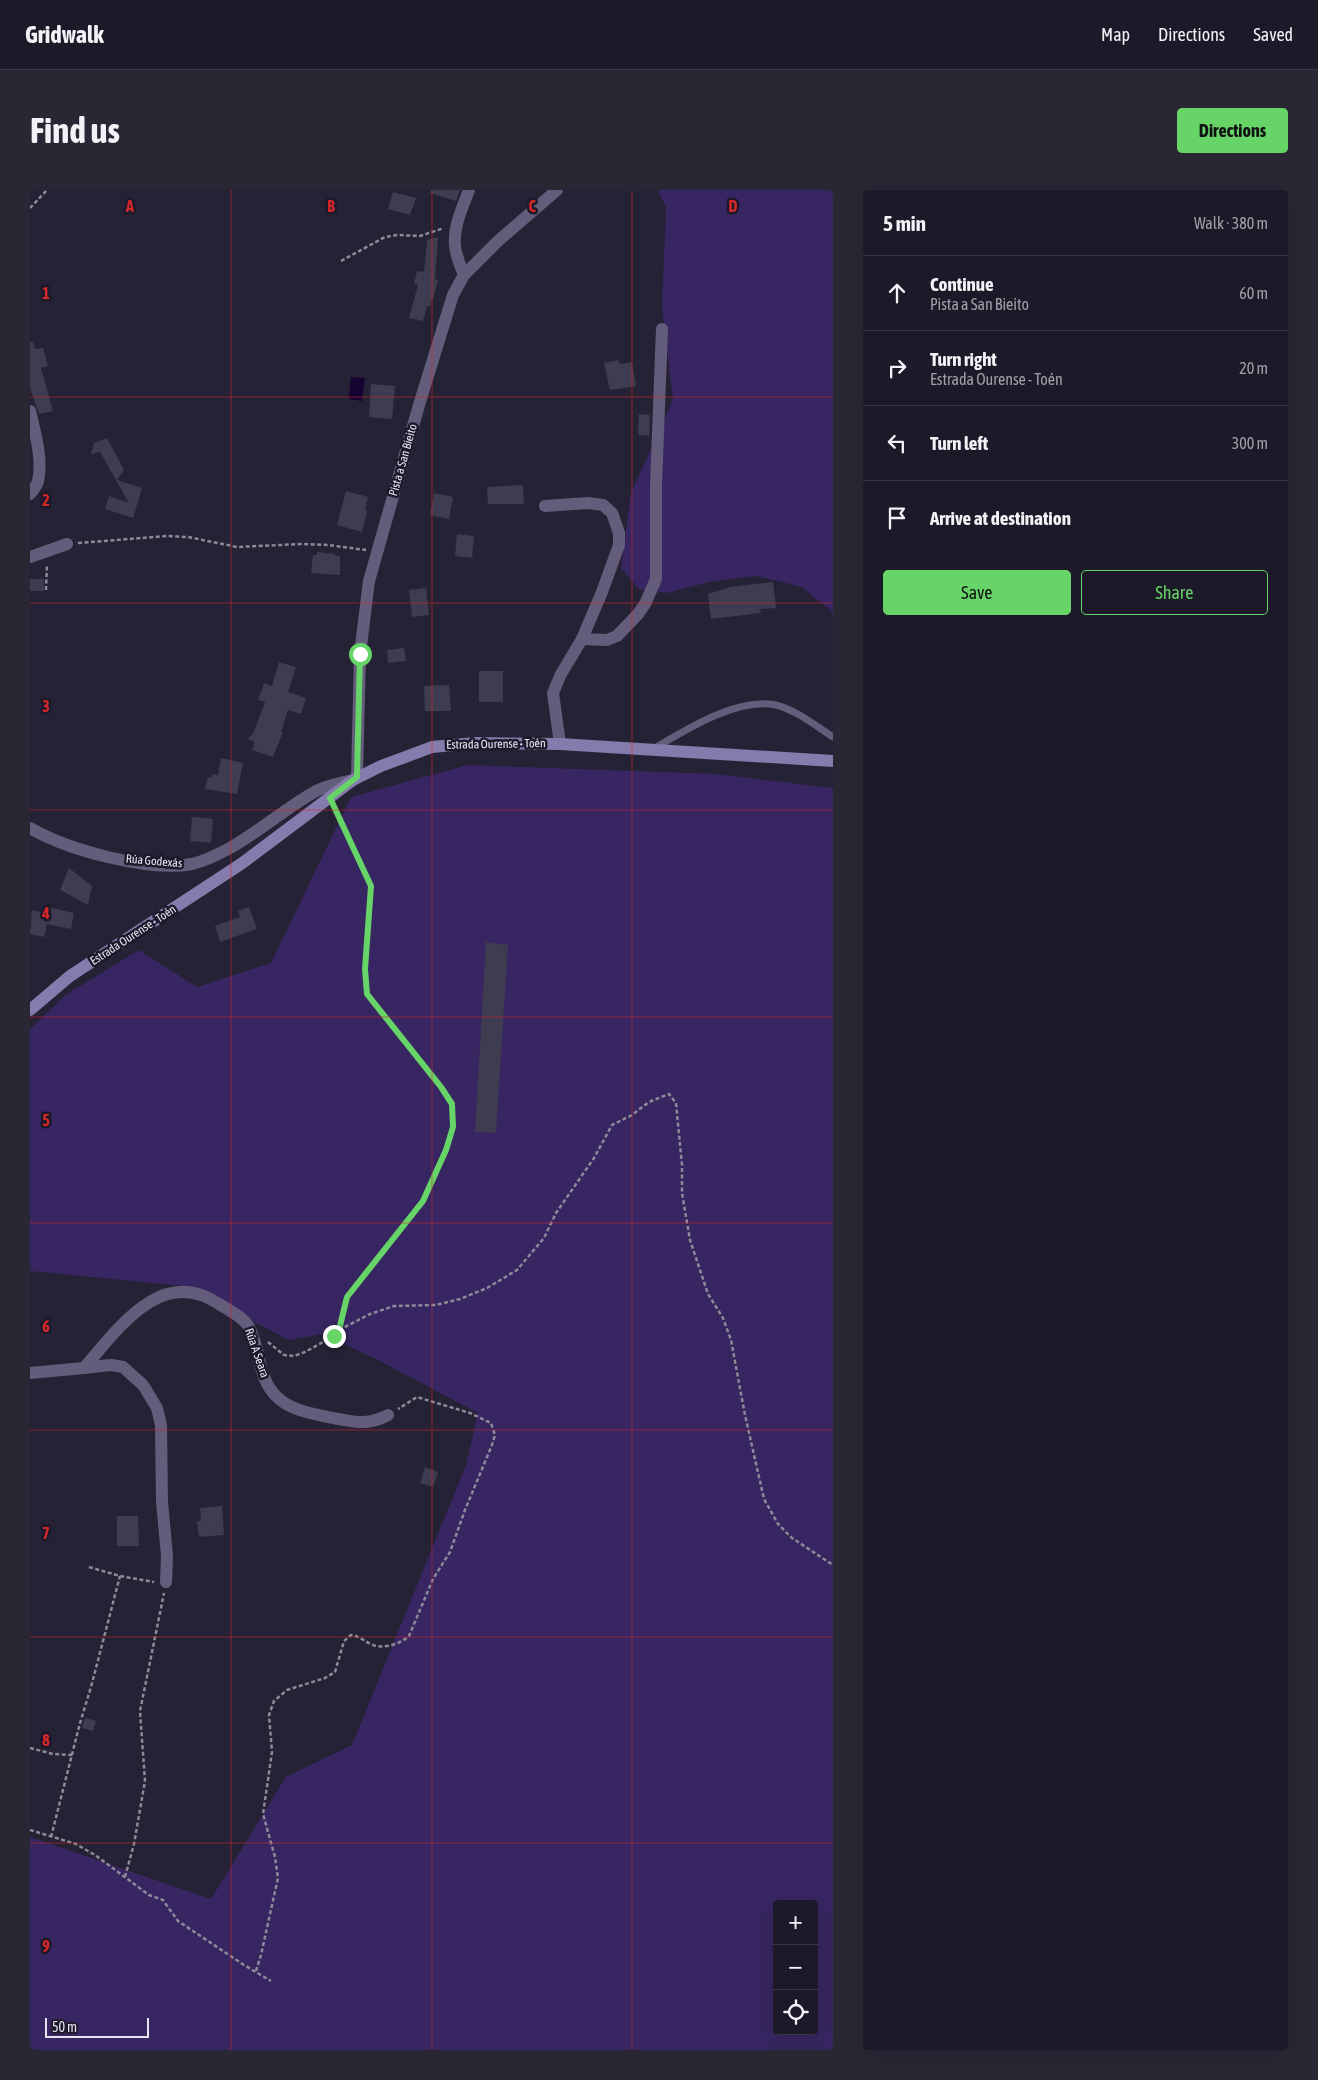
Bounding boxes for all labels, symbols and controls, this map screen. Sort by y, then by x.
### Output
text: Gridwalk [25,21,104,48]
text: Map [1101,24,1130,45]
text: Directions [1158,24,1225,45]
text: Saved [1253,24,1293,45]
button: Directions [1177,108,1288,153]
text: Find us [30,110,120,150]
text: A [125,197,134,215]
text: B [327,197,335,215]
text: C [528,197,536,215]
text: D [729,197,738,215]
text: 5 min [883,211,926,235]
text: Walk · 380 m [1194,214,1268,232]
text: Continue [930,273,994,295]
icon: ahead [883,279,911,307]
text: 1 [42,284,50,302]
text: 60 m [1239,284,1268,302]
text: Pista a San Bieito [930,295,1029,313]
text: Turn right [930,348,997,370]
icon: right [883,354,911,382]
text: 20 m [1239,359,1268,377]
text: Estrada Ourense - Toén [930,370,1063,388]
street label: Pista a San Bieito [386,422,420,498]
icon: left [883,429,911,457]
text: Turn left [930,432,988,454]
text: 300 m [1232,434,1268,452]
text: 2 [42,491,50,509]
icon: arrive [883,504,911,532]
text: Arrive at destination [930,507,1071,529]
button: Save [883,570,1071,615]
button: Share [1081,570,1268,615]
route start [349,643,372,666]
text: 3 [42,697,50,715]
street label: Estrada Ourense - Toén [446,736,546,752]
street label: Rúa Godexás [125,852,183,870]
street label: Estrada Ourense - Toén [87,902,179,968]
text: 4 [41,904,50,922]
text: 5 [42,1111,50,1129]
text: 6 [42,1317,50,1335]
route end [323,1325,346,1348]
street label: Rúa A Seara [242,1326,272,1380]
text: 7 [42,1524,50,1542]
text: 8 [42,1731,50,1749]
map controls [773,1900,818,2035]
button: + [773,1900,818,1945]
text: 9 [42,1937,50,1955]
button: − [773,1945,818,1990]
button: locate [773,1990,818,2035]
scale bar [45,2015,149,2038]
text: 50 m [52,2019,77,2035]

